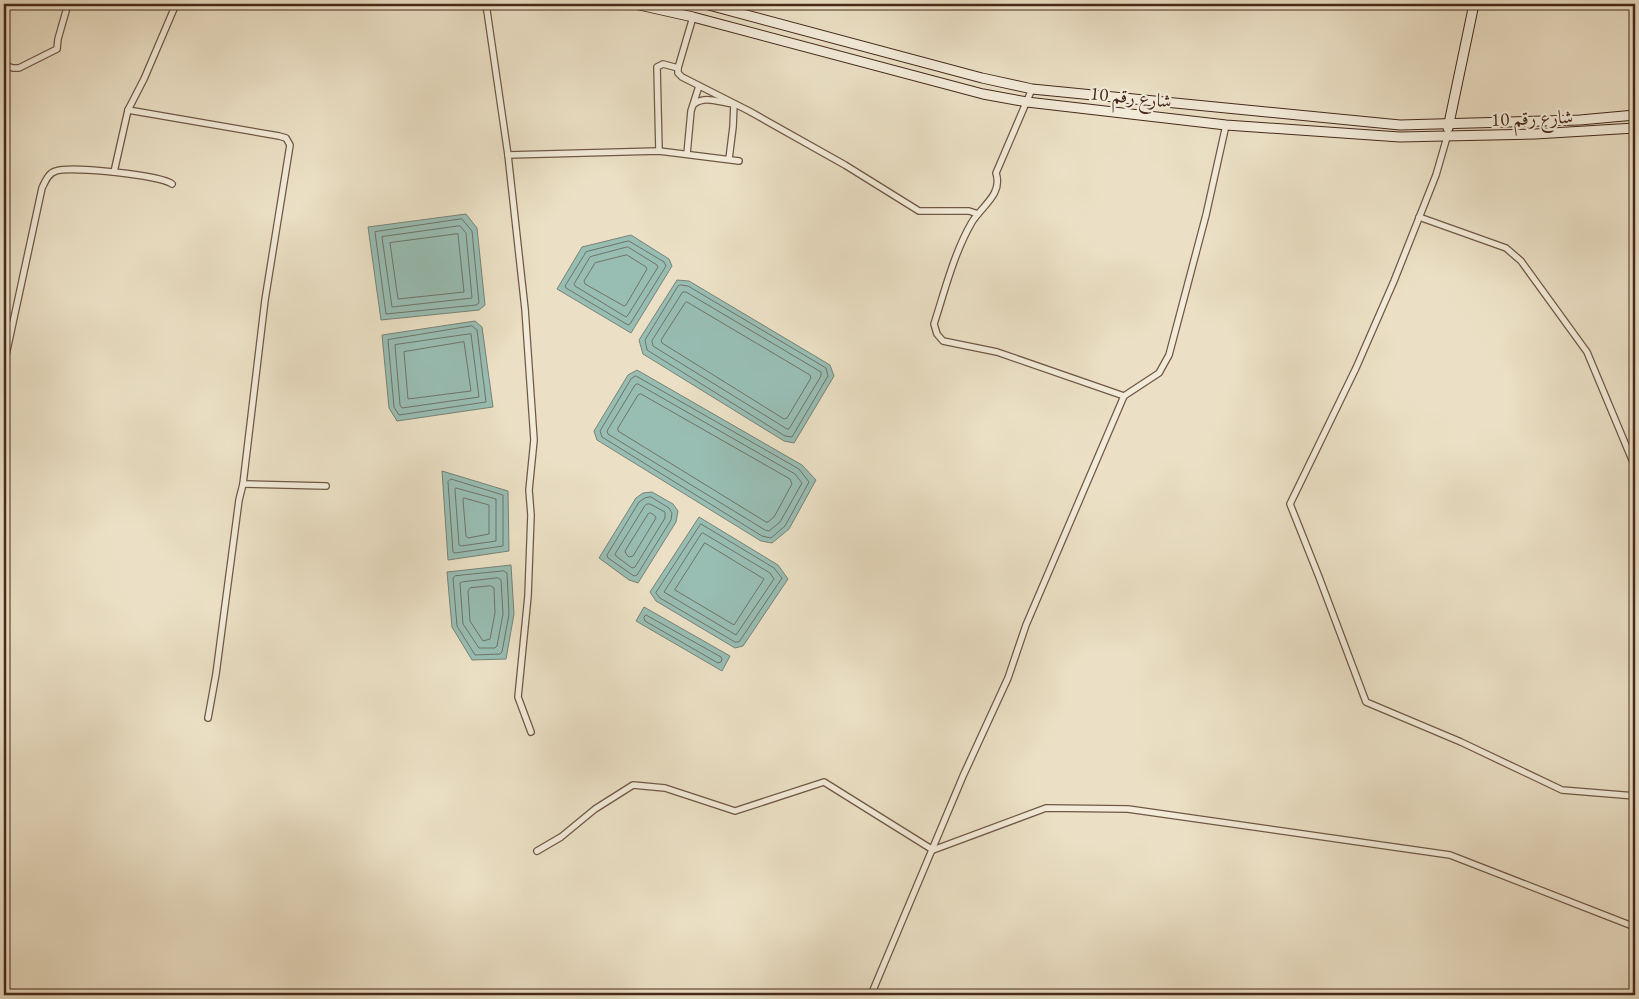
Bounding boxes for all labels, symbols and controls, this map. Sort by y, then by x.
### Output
street label: شارع رقم 10 [1088,80,1173,120]
street label: شارع رقم 10 [1491,104,1574,138]

